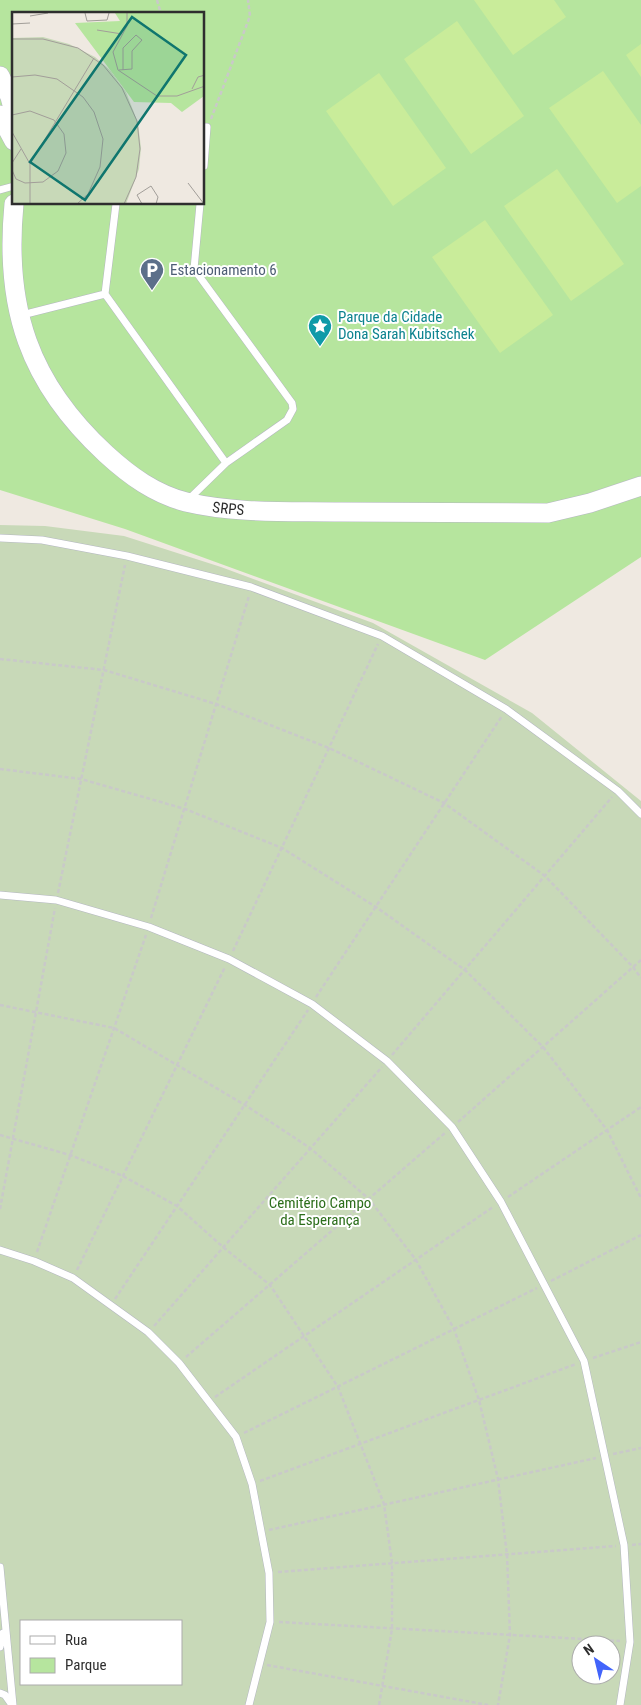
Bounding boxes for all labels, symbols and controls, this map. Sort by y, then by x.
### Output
inset map [12,12,205,205]
parking icon: Estacionamento 6 [139,257,165,291]
place label: Estacionamento 6 [170,261,277,279]
place label: Parque da Cidade Dona Sarah Kubitschek [338,308,475,343]
place icon: Parque da Cidade Dona Sarah Kubitschek [307,313,333,347]
street label: SRPS [211,498,245,519]
park label: Cemitério Campo da Esperança [269,1194,371,1229]
legend [20,1620,182,1685]
text: Rua [65,1631,87,1649]
north arrow [571,1635,621,1685]
text: N [580,1640,597,1658]
text: Parque [65,1656,107,1674]

